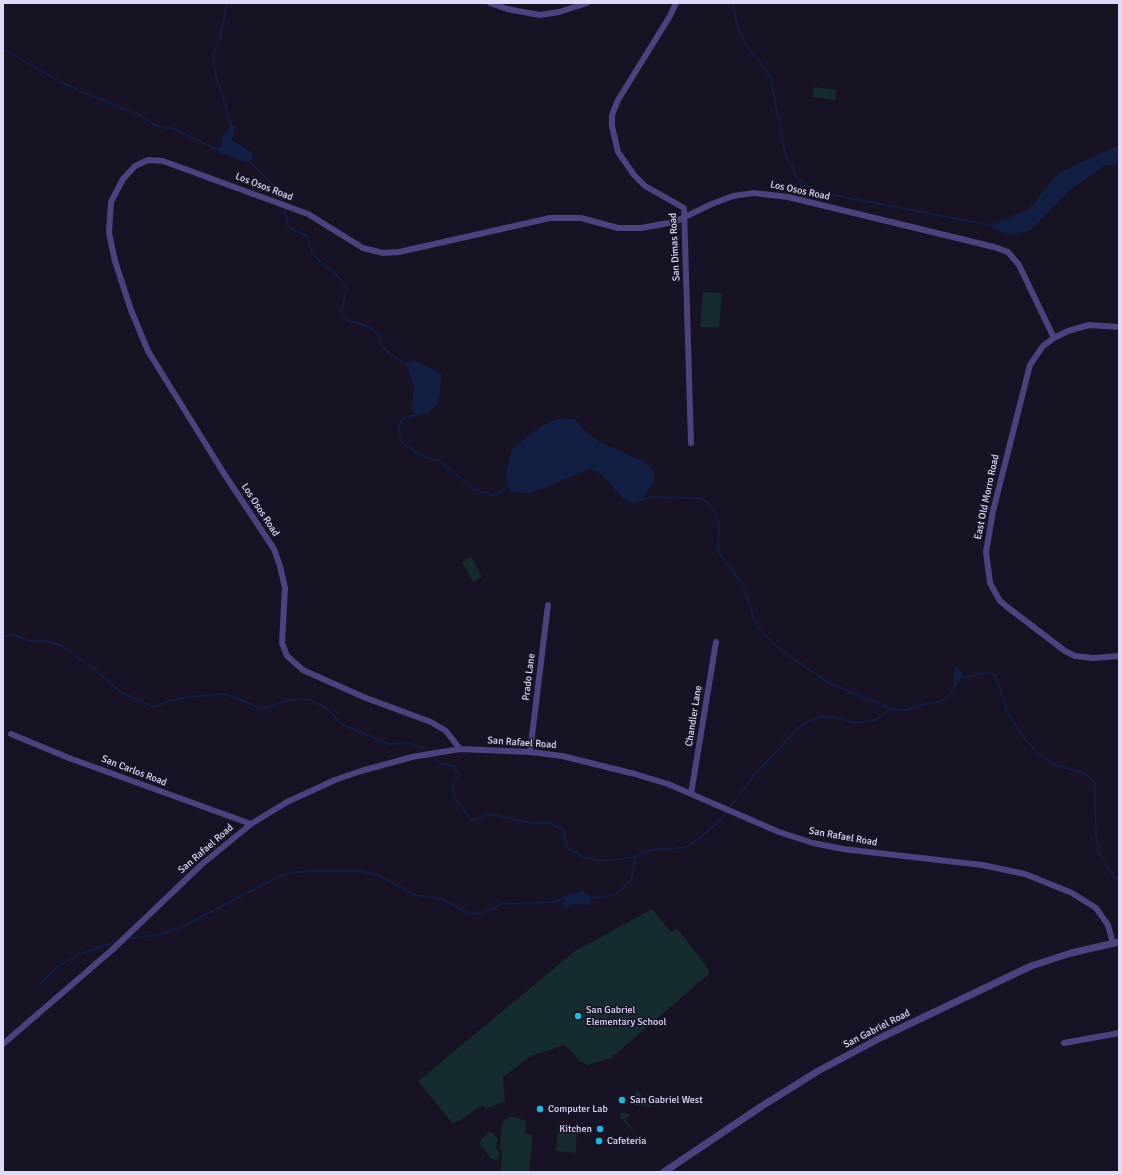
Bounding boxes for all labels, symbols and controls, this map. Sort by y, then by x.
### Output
street label: Los Osos Road [233,170,295,204]
street label: Los Osos Road [769,179,831,203]
street label: San Dimas Road [667,212,683,282]
street label: East Old Morro Road [972,453,1002,541]
street label: Los Osos Road [238,481,282,539]
street label: Prado Lane [520,653,538,701]
street label: Chandler Lane [683,685,705,747]
street label: San Rafael Road [487,735,557,751]
street label: San Carlos Road [100,753,168,789]
street label: San Rafael Road [176,822,236,876]
street label: San Rafael Road [808,825,878,849]
place label: San Gabriel Elementary School [586,1004,666,1028]
street label: San Gabriel Road [842,1007,912,1051]
marker: San Gabriel Elementary School [573,1011,583,1021]
place label: San Gabriel West [630,1094,703,1106]
marker: San Gabriel West [617,1095,627,1105]
place label: Computer Lab [548,1103,608,1115]
marker: Computer Lab [535,1104,545,1114]
place label: Kitchen [559,1123,592,1135]
marker: Kitchen [595,1124,605,1134]
place label: Cafeteria [607,1135,646,1147]
marker: Cafeteria [594,1136,604,1146]

